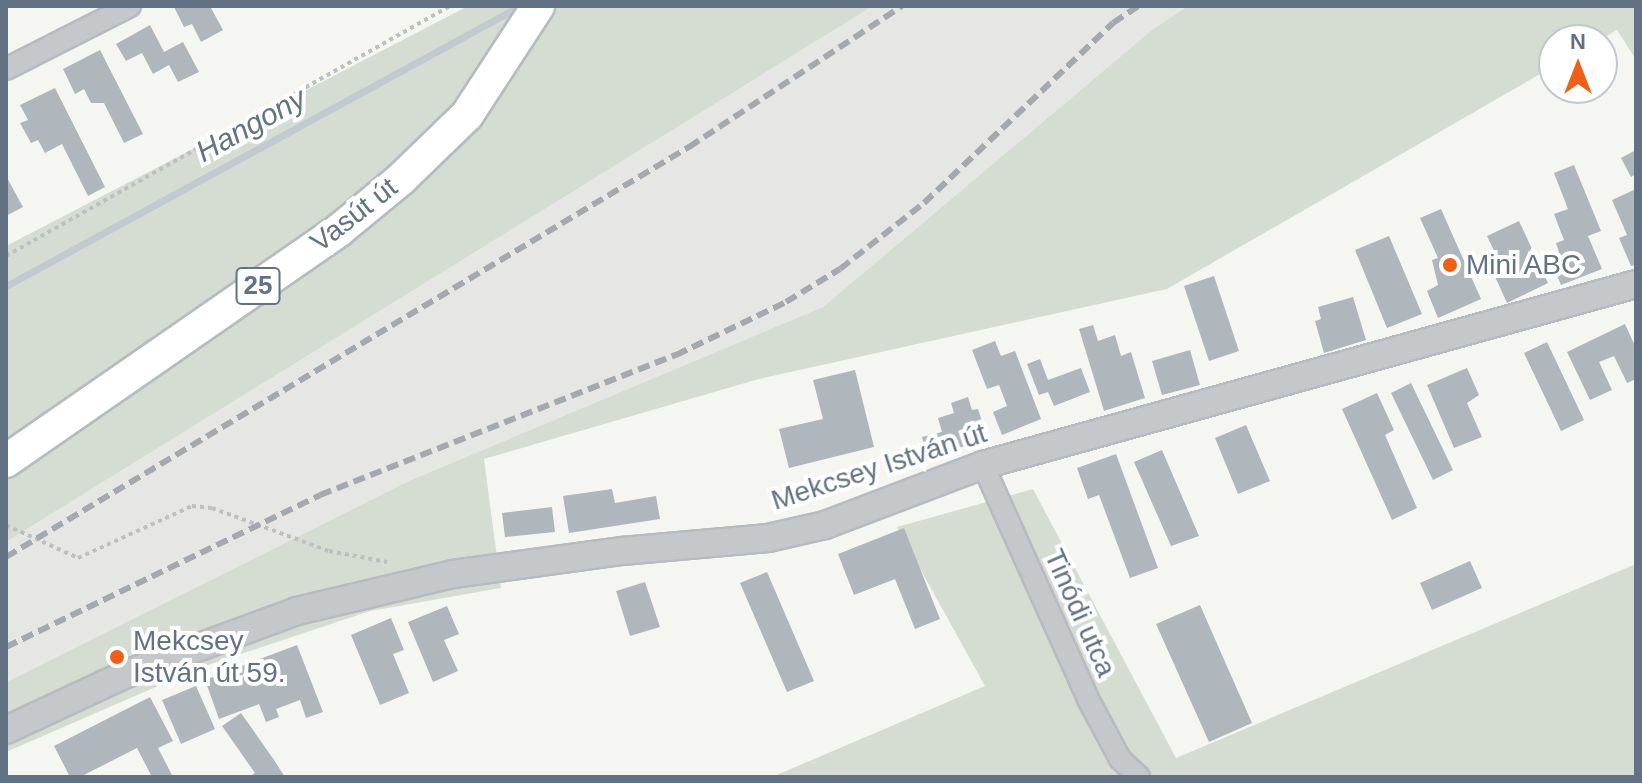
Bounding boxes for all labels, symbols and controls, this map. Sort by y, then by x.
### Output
north arrow [1538,24,1618,104]
text: N [1570,29,1586,54]
water label: Hangony [190,80,312,170]
street label: Vasút út [304,171,404,259]
place label: Mini ABC [1466,248,1583,282]
marker: Mini ABC [1441,256,1459,274]
road number: 25 [234,264,282,308]
street label: Mekcsey István út [767,416,991,518]
street label: Tinódi utca [1037,544,1123,682]
place label: Mekcsey István út 59. [133,624,286,690]
marker: Mekcsey István út 59. [108,648,126,666]

